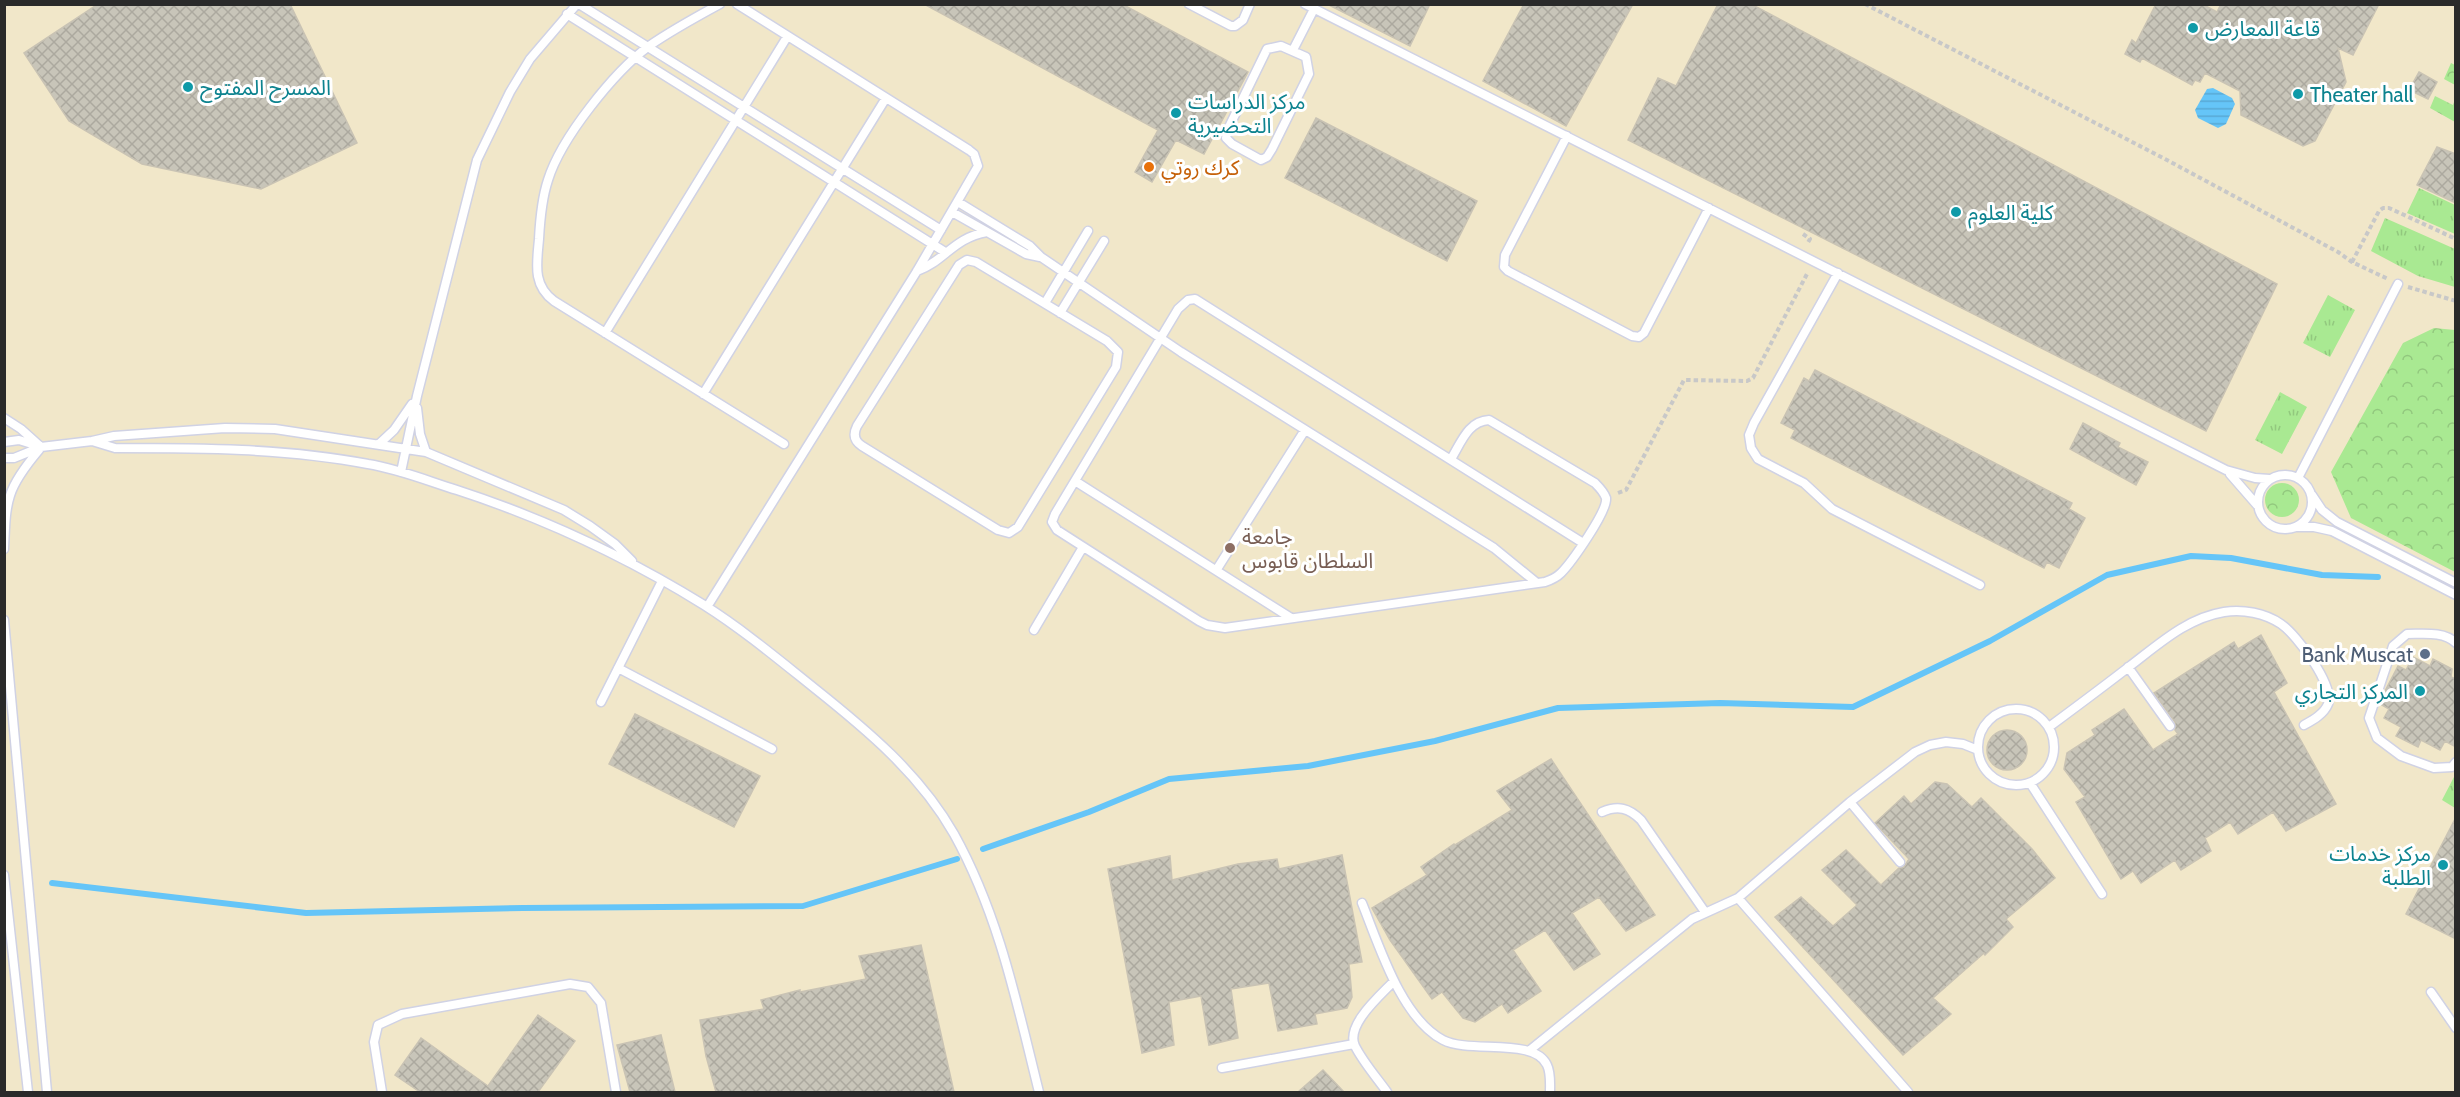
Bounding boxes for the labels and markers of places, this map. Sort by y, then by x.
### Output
place label: قاعة المعارض [2205,16,2320,41]
marker: قاعة المعارض [2186,21,2200,35]
place label: المسرح المفتوح [200,75,331,103]
marker: المسرح المفتوح [181,80,195,94]
place label: Theater hall [2310,82,2414,107]
marker: Theater hall [2291,87,2305,101]
place label: مركز الدراسات التحضيرية [1188,89,1305,138]
marker: مركز الدراسات التحضيرية [1169,106,1183,120]
place label: كرك روتي [1161,155,1240,183]
marker: كرك روتي [1142,160,1156,174]
place label: كلية العلوم [1968,200,2054,229]
marker: كلية العلوم [1949,205,1963,219]
place label: جامعة السلطان قابوس [1242,524,1373,573]
marker: جامعة السلطان قابوس [1223,541,1237,555]
place label: Bank Muscat [2302,642,2413,667]
marker: Bank Muscat [2418,647,2432,661]
place label: المركز التجاري [2295,679,2408,707]
marker: المركز التجاري [2413,684,2427,698]
place label: مركز خدمات الطلبة [2329,841,2431,890]
marker: مركز خدمات الطلبة [2436,858,2450,872]

